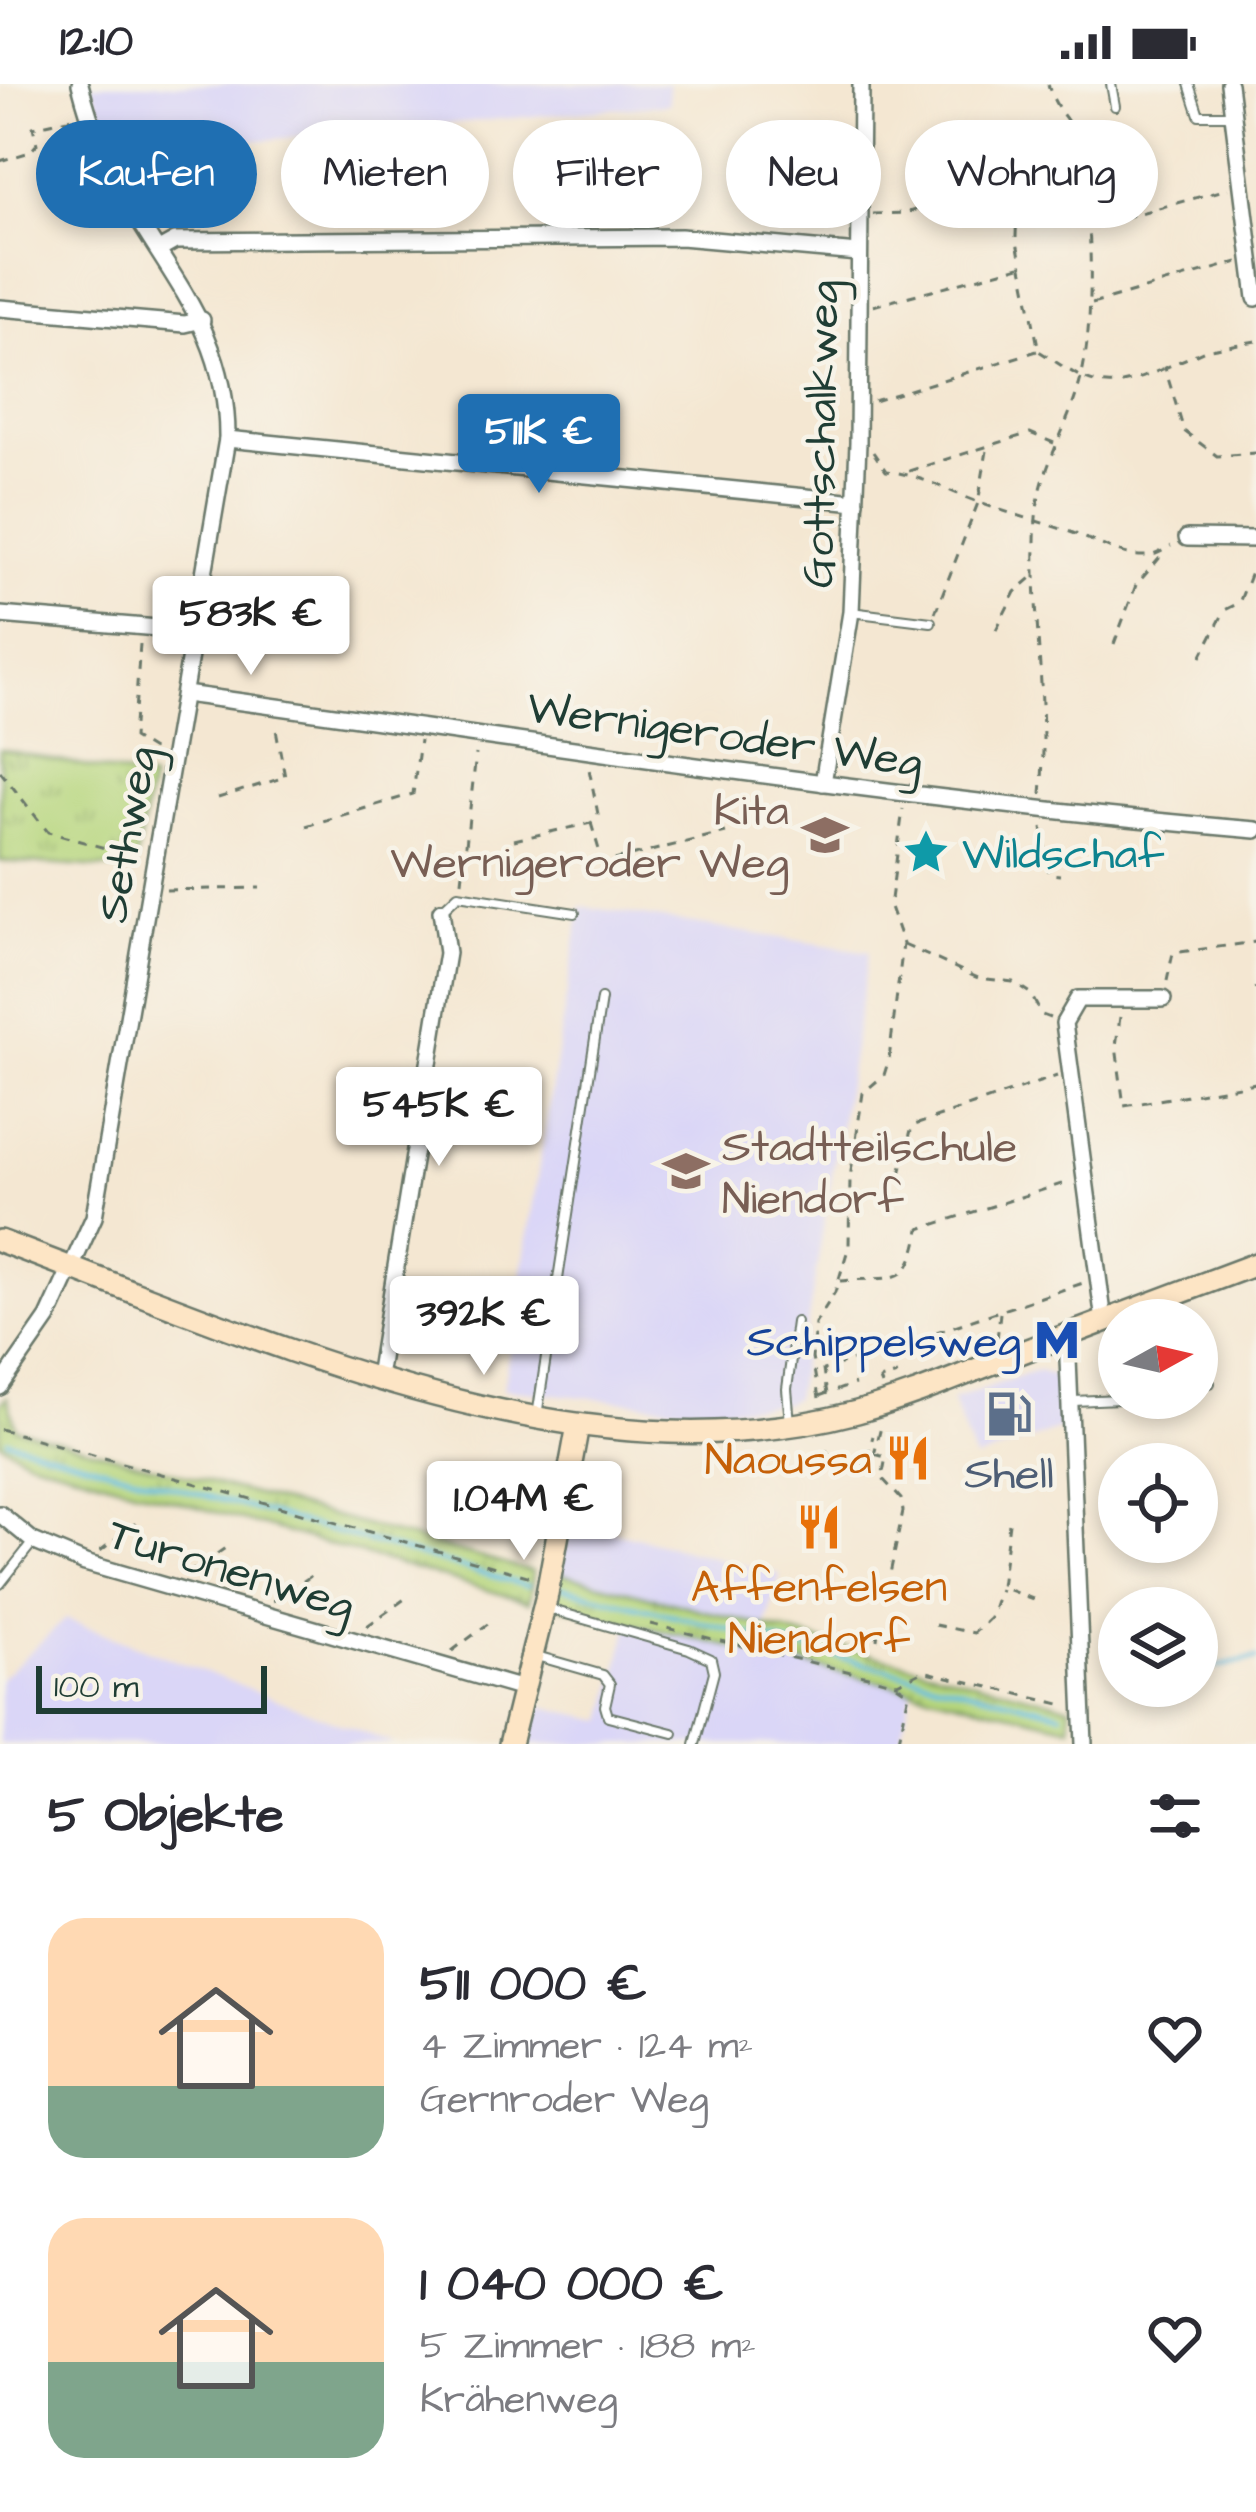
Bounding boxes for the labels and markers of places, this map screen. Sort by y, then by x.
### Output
pin: 511K € [441,394,637,496]
pin: 583K € [153,576,349,678]
place label: Kita Wernigeroder Weg [390,781,789,895]
school or university icon: Kita Wernigeroder Weg [800,810,850,860]
place label: Wildschaf [962,824,1165,886]
place icon: Wildschaf [901,827,951,877]
pin: 545K € [341,1067,537,1169]
place label: Stadtteilschule Niendorf [722,1117,1017,1231]
school or university icon: Stadtteilschule Niendorf [661,1146,711,1196]
pin: 392K € [386,1276,582,1378]
place label: Schippelsweg [746,1312,1021,1374]
metro station icon: Schippelsweg [1032,1315,1082,1365]
fuel station icon: Shell [984,1389,1034,1439]
place label: Naoussa [705,1430,872,1492]
restaurant icon: Naoussa [883,1433,933,1483]
place label: Shell [964,1444,1054,1506]
pin: 1.04M € [413,1461,635,1563]
restaurant icon: Affenfelsen Niendorf [794,1502,844,1552]
place label: Affenfelsen Niendorf [691,1557,947,1671]

